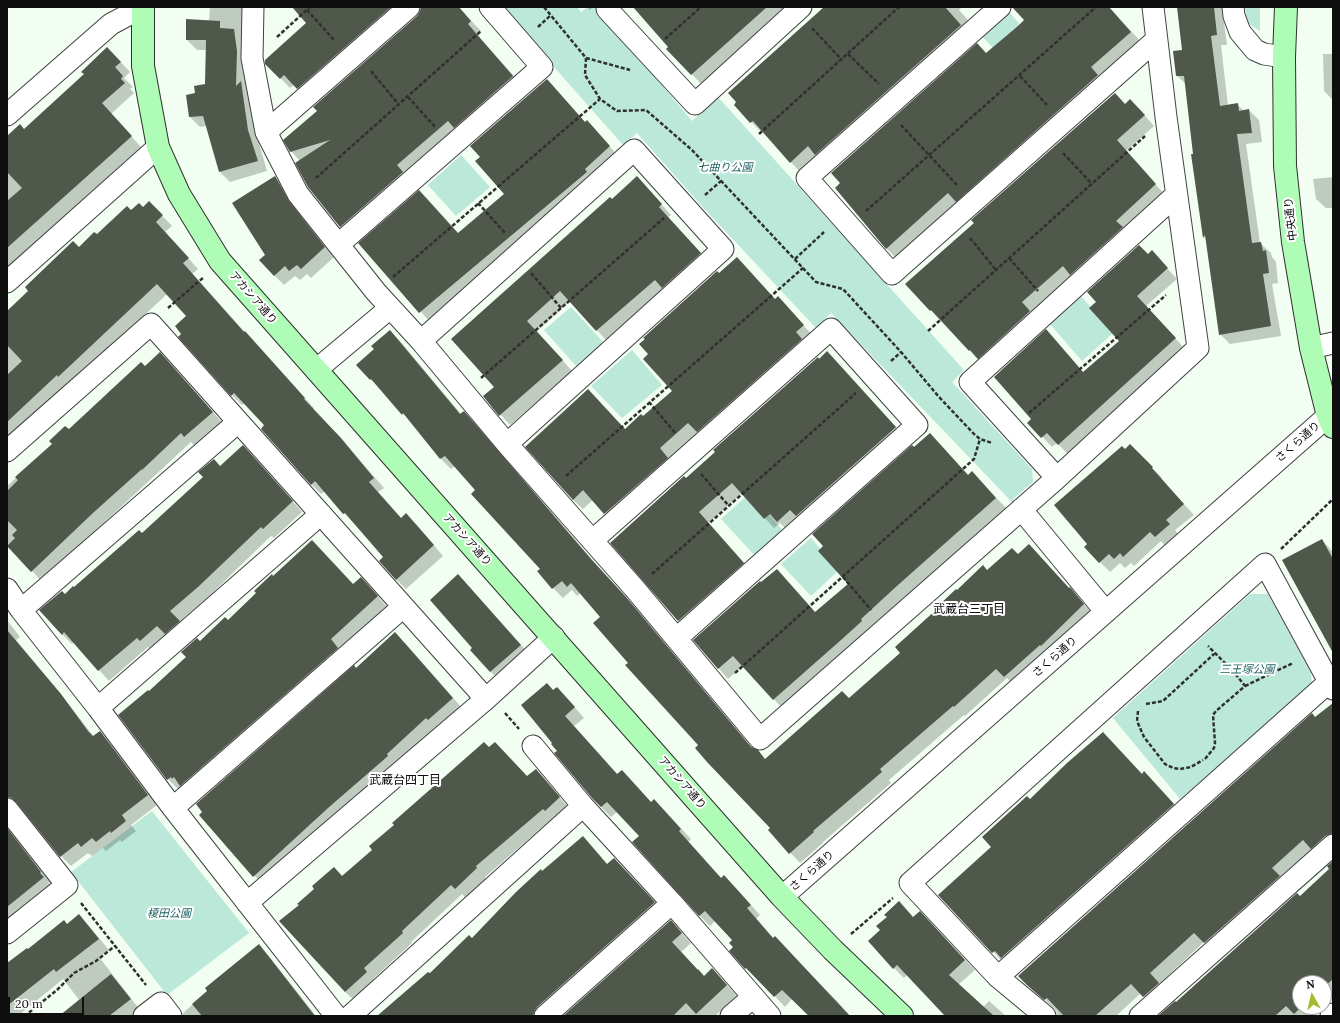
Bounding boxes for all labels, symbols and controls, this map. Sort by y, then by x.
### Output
park label: 七曲り公園 [698,161,752,175]
street label: 中央通り [1282,196,1300,242]
street label: アカシア通り [226,269,280,327]
street label: さくら通り [1273,419,1323,465]
street label: アカシア通り [440,511,494,569]
district label: 武蔵台三丁目 [933,603,1005,617]
street label: さくら通り [1030,634,1080,680]
park label: 三王塚公園 [1220,663,1274,677]
street label: アカシア通り [655,754,709,812]
district label: 武蔵台四丁目 [369,774,441,788]
street label: さくら通り [787,848,837,894]
park label: 榎田公園 [147,907,191,921]
north arrow [1292,975,1332,1015]
text: N [1305,977,1316,992]
scale bar [10,989,86,1015]
text: 20 m [15,996,43,1011]

